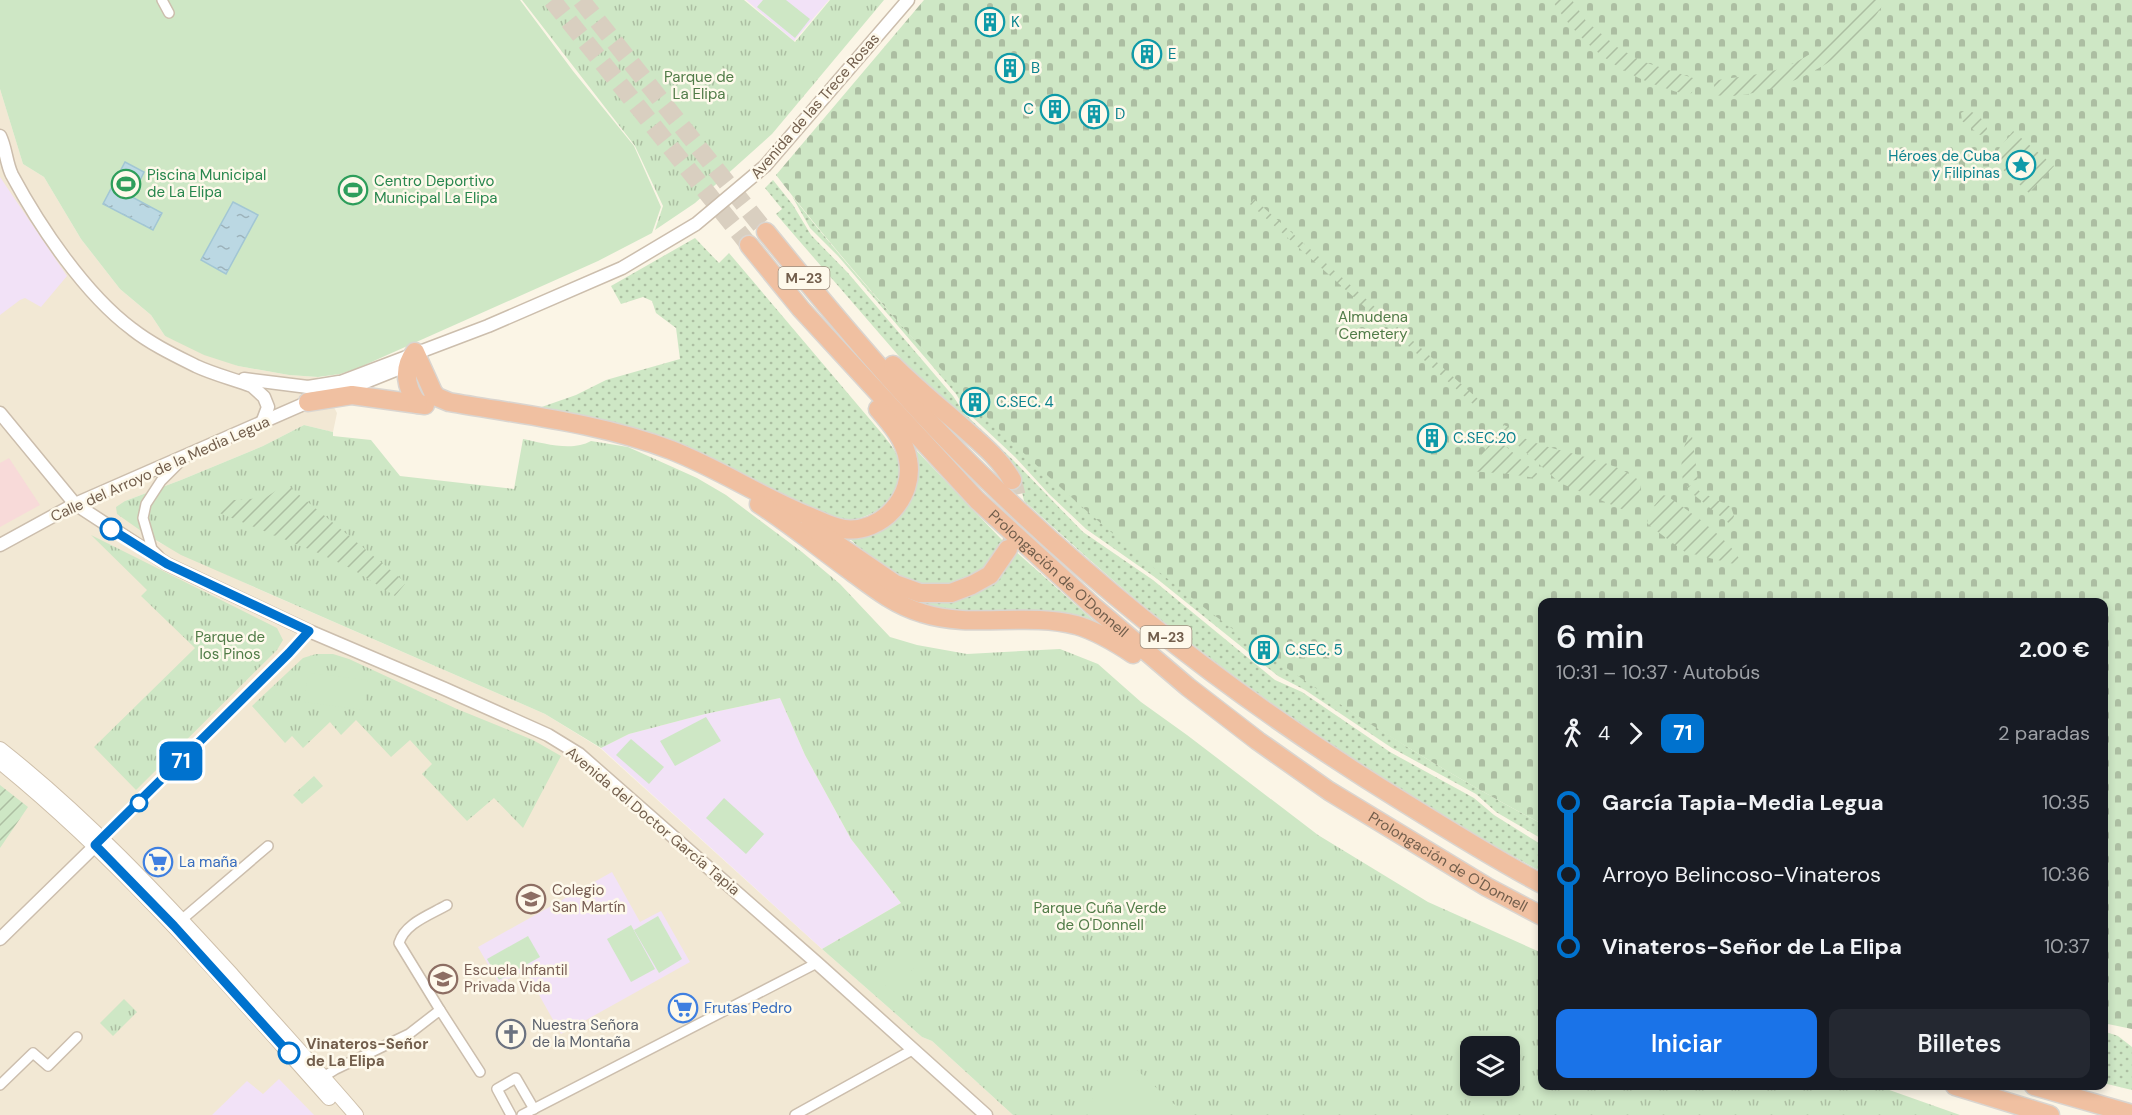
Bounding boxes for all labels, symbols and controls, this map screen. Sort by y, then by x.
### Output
building icon: K [974,6,1006,38]
place label: K [1011,12,1020,32]
street label: Avenida de las Trece Rosas [746,29,884,183]
building icon: E [1131,38,1163,70]
place label: E [1168,44,1176,64]
building icon: B [994,52,1026,84]
place label: B [1031,58,1040,78]
park label: Parque de La Elipa [664,67,734,104]
building icon: C [1039,93,1071,125]
building icon: D [1078,98,1110,130]
place label: C [1023,99,1034,119]
place label: D [1115,104,1125,124]
place label: Héroes de Cuba y Filipinas [1888,146,2000,183]
place icon: Héroes de Cuba y Filipinas [2005,149,2037,181]
place label: Piscina Municipal de La Elipa [147,165,266,202]
sports icon: Piscina Municipal de La Elipa [110,168,142,200]
place label: Centro Deportivo Municipal La Elipa [374,171,498,208]
sports icon: Centro Deportivo Municipal La Elipa [337,174,369,206]
road number: M-23 [778,267,830,289]
park label: Almudena Cemetery [1338,307,1408,344]
building icon: C.SEC. 4 [959,386,991,418]
place label: C.SEC. 4 [996,392,1054,412]
street label: Calle del Arroyo de la Media Legua [47,411,273,527]
building icon: C.SEC.20 [1416,422,1448,454]
place label: C.SEC.20 [1453,428,1516,448]
street label: Prolongación de O'Donnell [984,505,1133,642]
unlabelled marker [100,518,122,540]
text: 6 min [1556,615,1644,658]
road number: M-23 [1140,626,1192,648]
park label: Parque de los Pinos [195,627,265,664]
building icon: C.SEC. 5 [1248,634,1280,666]
text: 2.00 € [2019,635,2090,664]
place label: C.SEC. 5 [1285,640,1343,660]
text: 10:31 – 10:37 · Autobús [1556,659,1760,685]
icon: walk [1556,717,1589,750]
icon: forward [1619,717,1652,750]
text: 71 [1673,719,1692,747]
text: 4 [1598,720,1610,746]
text: 2 paradas [1998,720,2090,746]
line badge: 71 [154,742,208,780]
street label: Avenida del Doctor García Tapia [562,742,744,900]
text: 71 [171,747,191,775]
text: García Tapia-Media Legua [1602,788,1884,817]
text: 10:35 [2042,789,2090,815]
unlabelled marker [130,794,148,812]
street label: Prolongación de O'Donnell [1365,807,1531,917]
supermarket icon: La maña [142,846,174,878]
place label: La maña [179,852,237,872]
text: Arroyo Belincoso-Vinateros [1602,860,1881,889]
text: 10:36 [2042,861,2090,887]
place label: Colegio San Martín [552,880,626,917]
school or university icon: Colegio San Martín [515,883,547,915]
park label: Parque Cuña Verde de O'Donnell [1033,898,1167,935]
text: Vinateros-Señor de La Elipa [1602,932,1902,961]
text: 10:37 [2044,933,2090,959]
place label: Escuela Infantil Privada Vida [464,960,568,997]
school or university icon: Escuela Infantil Privada Vida [427,963,459,995]
supermarket icon: Frutas Pedro [667,992,699,1024]
place label: Frutas Pedro [704,998,792,1018]
button: Iniciar [1556,1009,1817,1078]
button: Billetes [1829,1009,2090,1078]
place label: Nuestra Señora de la Montaña [532,1015,639,1052]
church icon: Nuestra Señora de la Montaña [495,1018,527,1050]
place label: Vinateros-Señor de La Elipa [306,1034,428,1071]
map controls [1460,1036,1520,1096]
button: layers [1460,1036,1520,1096]
marker: Vinateros-Señor de La Elipa [278,1042,300,1064]

